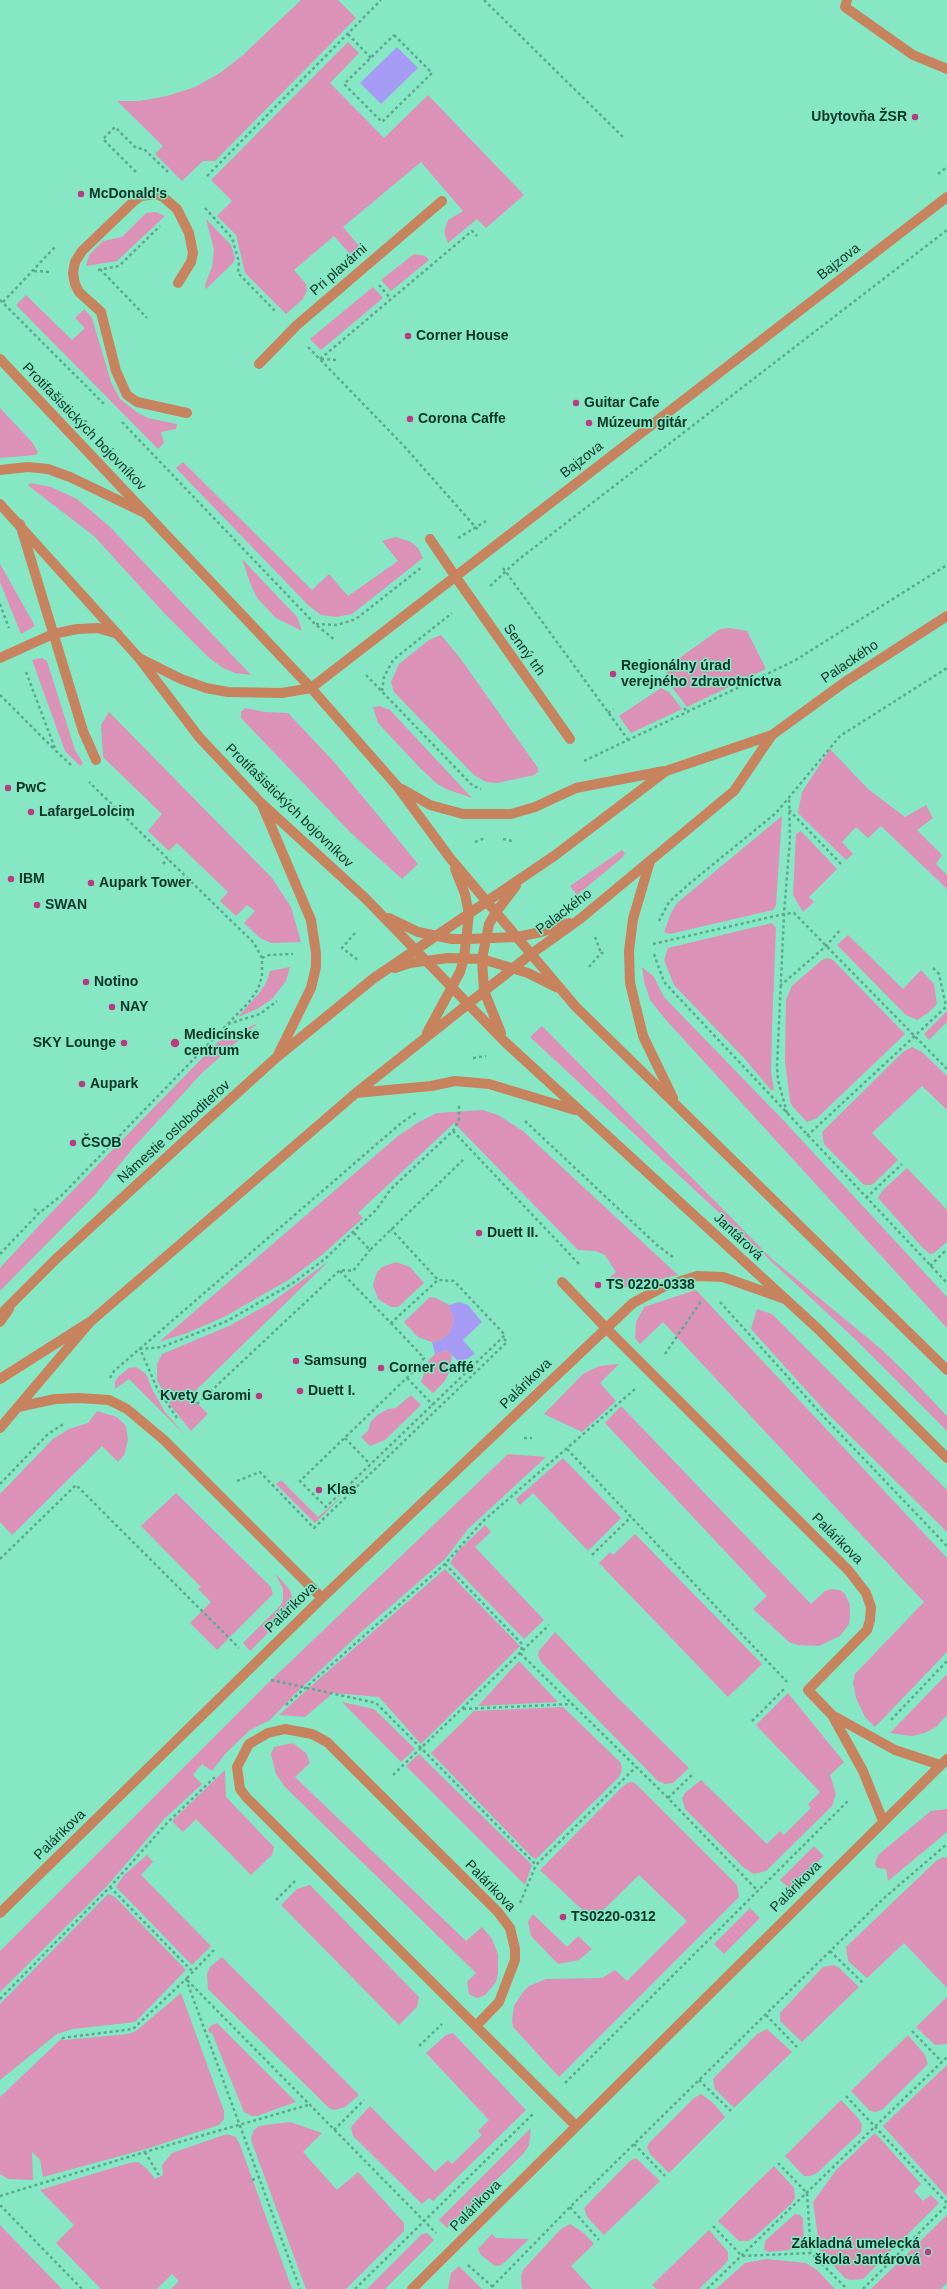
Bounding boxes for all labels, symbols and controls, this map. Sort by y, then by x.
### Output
place label: Ubytovňa ŽSR [811,109,907,125]
marker: Ubytovňa ŽSR [910,112,920,122]
place label: McDonald's [89,186,167,202]
marker: McDonald's [76,189,86,199]
street label: Bajzova [814,240,864,284]
street label: Pri plavárni [307,241,371,299]
place label: Corner House [416,328,509,344]
marker: Corner House [403,331,413,341]
street label: Protifašistických bojovníkov [19,360,149,494]
place label: Guitar Cafe [584,395,659,411]
marker: Guitar Cafe [571,398,581,408]
place label: Corona Caffe [418,411,506,427]
marker: Corona Caffe [405,414,415,424]
place label: Múzeum gitár [597,415,687,431]
marker: Múzeum gitár [584,418,594,428]
street label: Bajzova [557,438,607,482]
street label: Senný trh [500,621,548,679]
street label: Palackého [818,637,882,687]
place label: Regionálny úrad verejného zdravotníctva [621,658,781,690]
marker: Regionálny úrad verejného zdravotníctva [608,669,618,679]
street label: Protifašistických bojovníkov [222,741,356,871]
place label: PwC [16,780,46,796]
marker: PwC [3,783,13,793]
place label: LafargeLolcim [39,804,135,820]
marker: LafargeLolcim [26,807,36,817]
place label: IBM [19,871,45,887]
marker: IBM [6,874,16,884]
place label: Aupark Tower [99,875,191,891]
marker: Aupark Tower [86,878,96,888]
street label: Palackého [533,886,595,938]
place label: SWAN [45,897,87,913]
marker: SWAN [32,900,42,910]
place label: Notino [94,974,138,990]
marker: Notino [81,977,91,987]
place label: NAY [120,999,148,1015]
marker: NAY [107,1002,117,1012]
place label: Medicínske centrum [184,1027,259,1060]
place label: SKY Lounge [33,1035,116,1051]
marker: Medicínske centrum [169,1037,181,1049]
marker: SKY Lounge [119,1038,129,1048]
place label: Aupark [90,1076,138,1092]
street label: Námestie osloboditeľov [114,1077,234,1187]
marker: Aupark [77,1079,87,1089]
place label: ČSOB [81,1135,121,1151]
marker: ČSOB [68,1138,78,1148]
street label: Jantárová [710,1210,766,1264]
place label: Duett II. [487,1225,538,1241]
marker: Duett II. [474,1228,484,1238]
place label: TS 0220-0338 [606,1277,695,1293]
marker: TS 0220-0338 [593,1280,603,1290]
place label: Samsung [304,1353,367,1369]
street label: Palárikova [497,1355,555,1413]
marker: Samsung [291,1356,301,1366]
place label: Corner Caffé [389,1360,474,1376]
marker: Corner Caffé [376,1363,386,1373]
place label: Duett I. [308,1383,355,1399]
marker: Duett I. [295,1386,305,1396]
place label: Kvety Garomi [160,1388,251,1404]
marker: Kvety Garomi [254,1391,264,1401]
place label: Klas [327,1482,357,1498]
marker: Klas [314,1485,324,1495]
street label: Palárikova [808,1510,866,1568]
street label: Palárikova [262,1579,320,1637]
street label: Palárikova [31,1806,89,1864]
street label: Palárikova [461,1857,519,1915]
street label: Palárikova [767,1858,825,1916]
place label: TS0220-0312 [571,1909,656,1925]
marker: TS0220-0312 [558,1912,568,1922]
street label: Palárikova [447,2177,505,2235]
place label: Základná umelecká škola Jantárová [792,2236,920,2268]
marker: Základná umelecká škola Jantárová [923,2247,933,2257]

